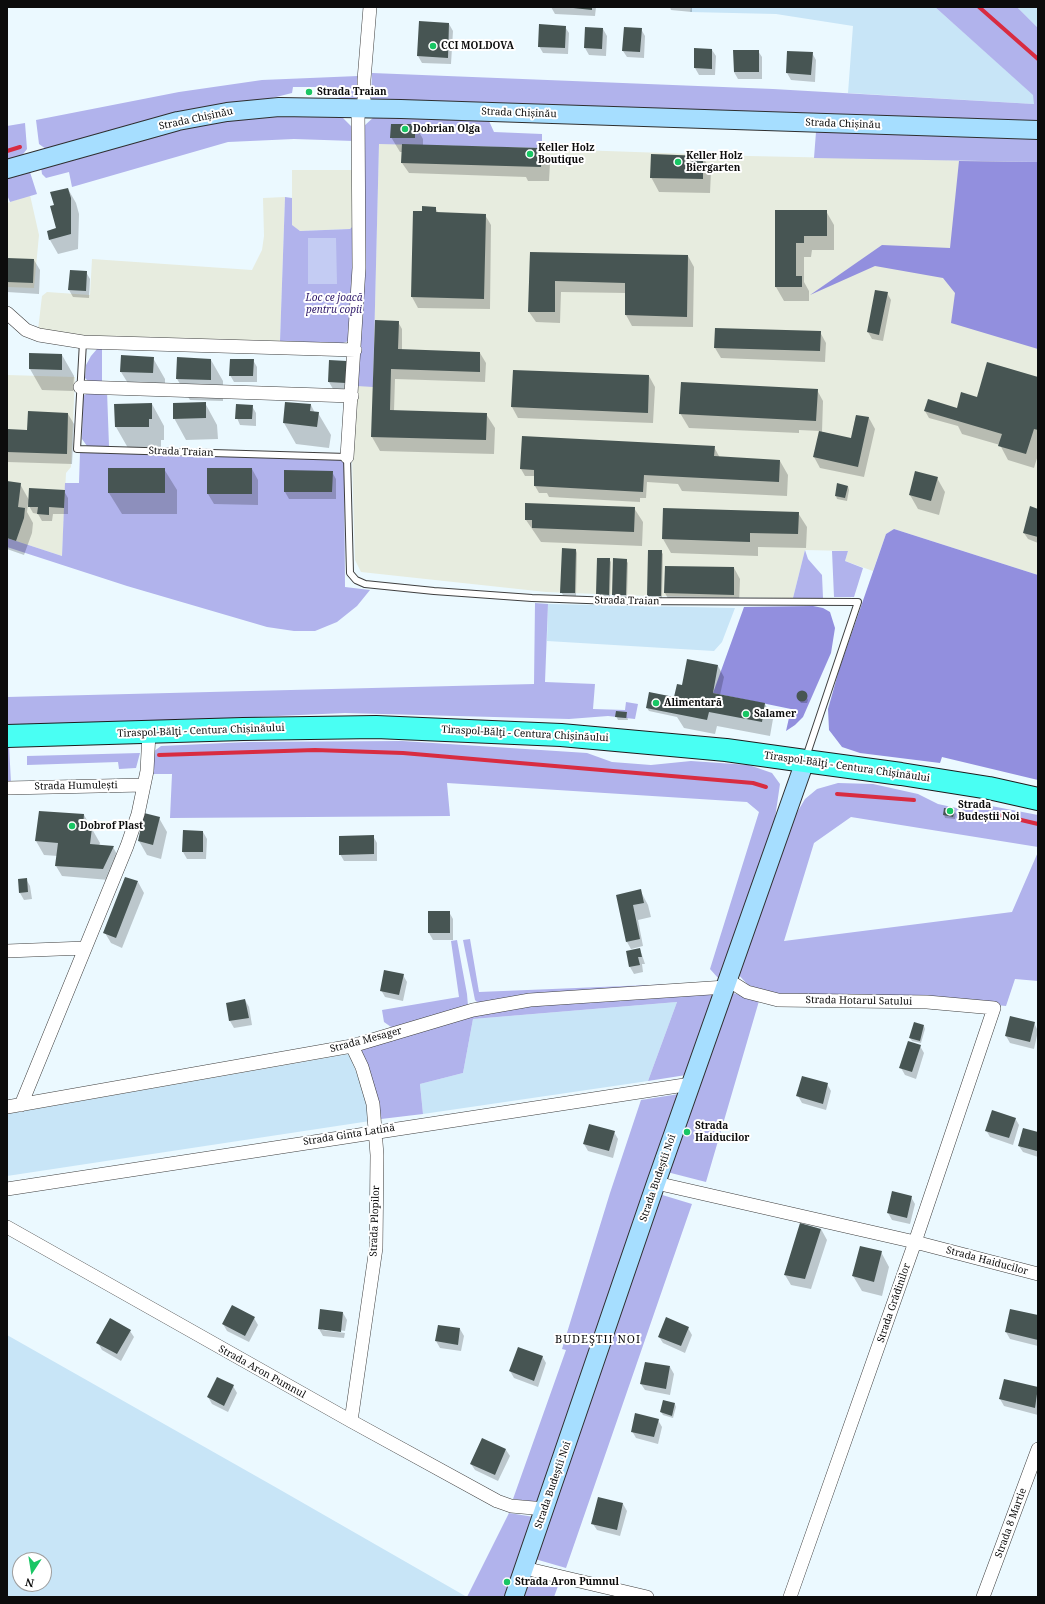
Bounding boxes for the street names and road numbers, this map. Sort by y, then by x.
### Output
street label: Strada Chișinău [158,105,234,133]
street label: Strada Chișinău [481,106,557,120]
street label: Strada Chișinău [805,117,881,131]
street label: Strada Traian [148,445,214,459]
street label: Strada Traian [594,594,660,608]
street label: Tiraspol-Bălţi - Centura Chișinăului [117,722,285,740]
street label: Tiraspol-Bălţi - Centura Chișinăului [441,724,609,744]
street label: Tiraspol-Bălţi - Centura Chișinăului [763,749,931,785]
street label: Strada Humulești [34,779,118,793]
street label: Strada Hotarul Satului [806,994,912,1008]
street label: Strada Mesager [329,1025,403,1055]
street label: Strada Ginta Latină [302,1122,396,1148]
street label: Strada Budeștii Noi [637,1133,679,1223]
street label: Strada Plopilor [368,1185,382,1257]
street label: Strada Haiducilor [945,1244,1029,1278]
street label: Strada Grădinilor [875,1262,913,1344]
street label: Strada Aron Pumnul [216,1343,308,1401]
street label: Strada Budeștii Noi [532,1440,574,1530]
street label: Strada 8 Martie [993,1486,1029,1560]

